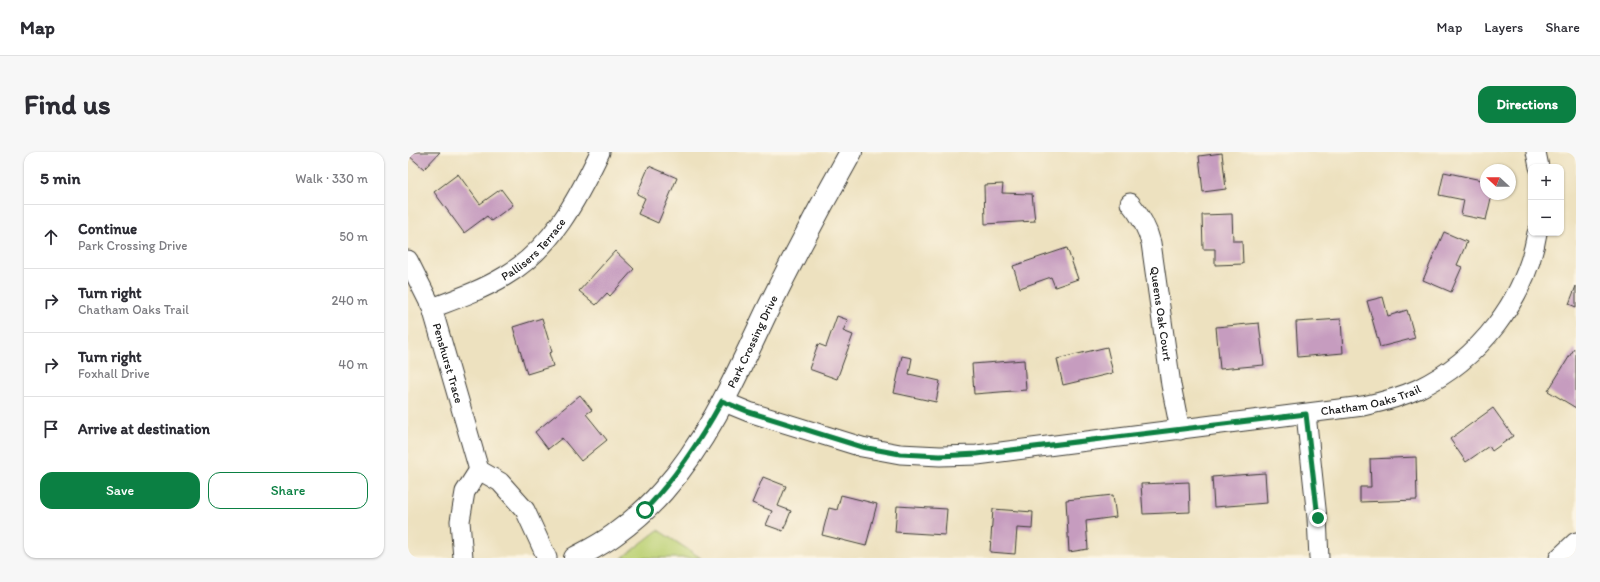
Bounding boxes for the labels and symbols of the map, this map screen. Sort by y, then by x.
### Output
north arrow [1480,164,1516,200]
street label: Pallisers Terrace [499,215,569,284]
street label: Queens Oak Court [1147,266,1175,362]
street label: Park Crossing Drive [724,293,781,390]
street label: Penshurst Trace [430,321,466,405]
street label: Chatham Oaks Trail [1320,381,1424,418]
route start [636,501,654,519]
route end [1309,509,1327,527]

